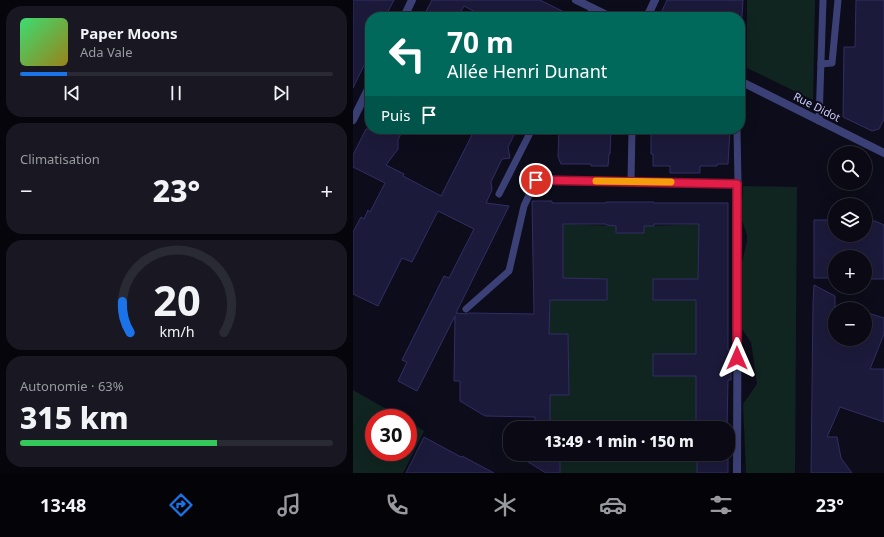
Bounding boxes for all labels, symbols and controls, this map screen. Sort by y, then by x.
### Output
text: Paper Moons [80,23,178,43]
text: 70 m [447,23,514,61]
icon: left [381,28,433,80]
text: Ada Vale [80,43,133,61]
text: Allée Henri Dunant [447,59,607,83]
icon: previous [61,82,83,104]
icon: pause [165,82,187,104]
icon: next [270,82,292,104]
street label: Rue Didot [791,88,843,125]
icon: arrive [418,104,440,126]
text: Puis [381,105,410,125]
map controls [828,146,872,346]
button: search [828,146,872,190]
text: Climatisation [20,150,100,168]
pin [519,163,553,197]
icon: arrive [525,169,547,191]
text: 23° [153,170,200,211]
text: − [20,175,33,205]
text: + [320,175,333,205]
button: layers [828,198,872,242]
button: + [828,250,872,294]
text: 20 [153,272,200,328]
button: − [828,302,872,346]
text: km/h [159,321,194,340]
position arrow [716,337,758,379]
text: Autonomie · 63% [20,377,124,395]
text: 315 km [20,397,129,438]
speed limit sign: 30 [365,409,417,461]
text: 13:49 · 1 min · 150 m [544,431,694,451]
icon: directions [167,491,195,519]
icon: music [275,491,303,519]
icon: phone [383,491,411,519]
icon: climate [491,491,519,519]
icon: car [599,491,627,519]
icon: filters [707,491,735,519]
text: 13:48 [40,493,86,517]
text: 23° [816,493,844,517]

